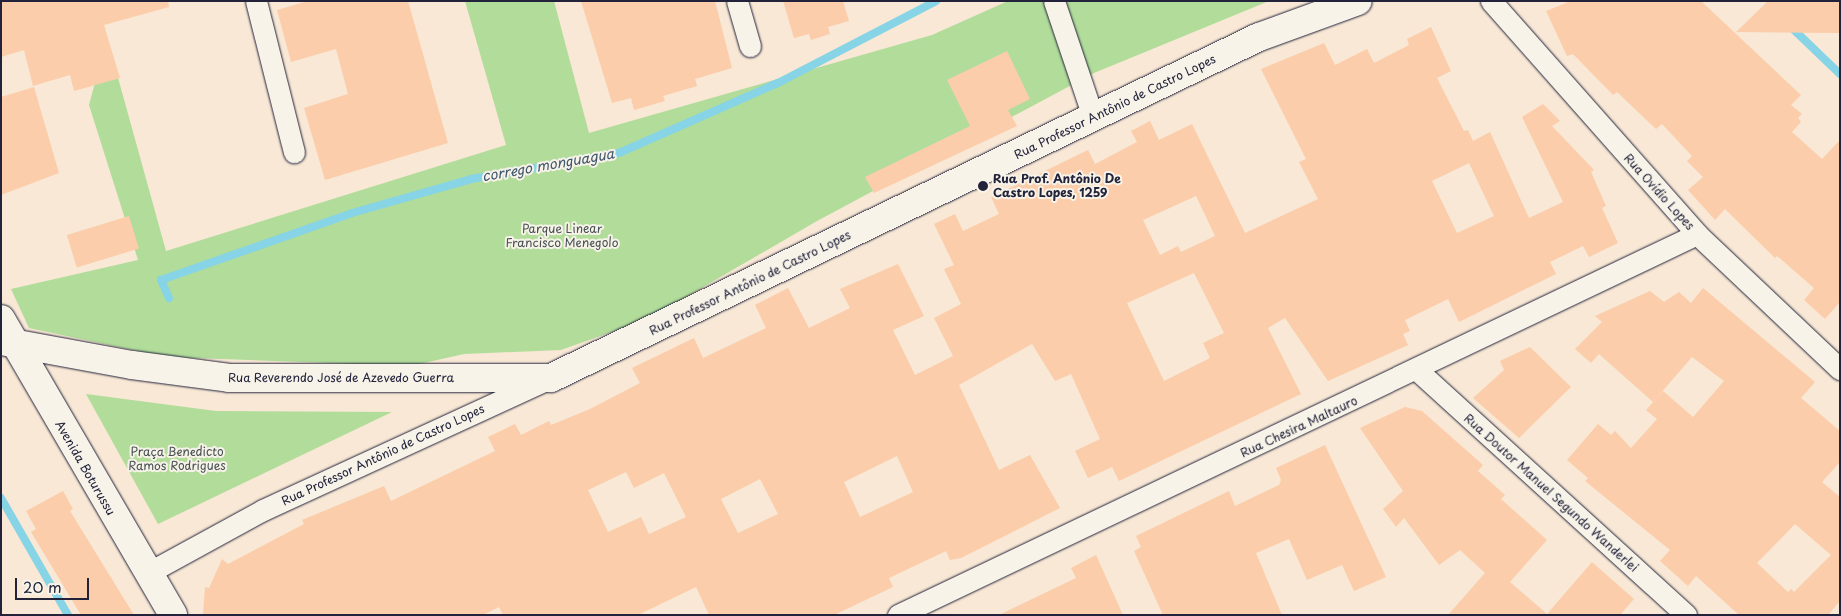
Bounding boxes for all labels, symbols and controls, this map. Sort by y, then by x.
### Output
street label: Rua Professor Antônio de Castro Lopes [1010,51,1220,163]
water label: corrego monguagua [480,145,616,185]
street label: Rua Ovídio Lopes [1620,150,1698,234]
place label: Rua Prof. Antônio De Castro Lopes, 1259 [993,172,1121,200]
marker: Rua Prof. Antônio De Castro Lopes, 1259 [977,180,989,192]
park label: Parque Linear Francisco Menegolo [505,222,619,250]
street label: Rua Professor Antônio de Castro Lopes [645,227,855,339]
street label: Rua Reverendo José de Azevedo Guerra [227,371,455,385]
street label: Rua Chesira Maltauro [1238,393,1360,461]
street label: Rua Professor Antônio de Castro Lopes [278,401,488,509]
street label: Rua Doutor Manuel Segundo Wanderlei [1461,411,1641,575]
street label: Avenida Boturussu [52,418,118,518]
park label: Praça Benedicto Ramos Rodrigues [128,445,226,473]
scale bar [18,568,91,600]
text: 20 m [23,575,62,598]

